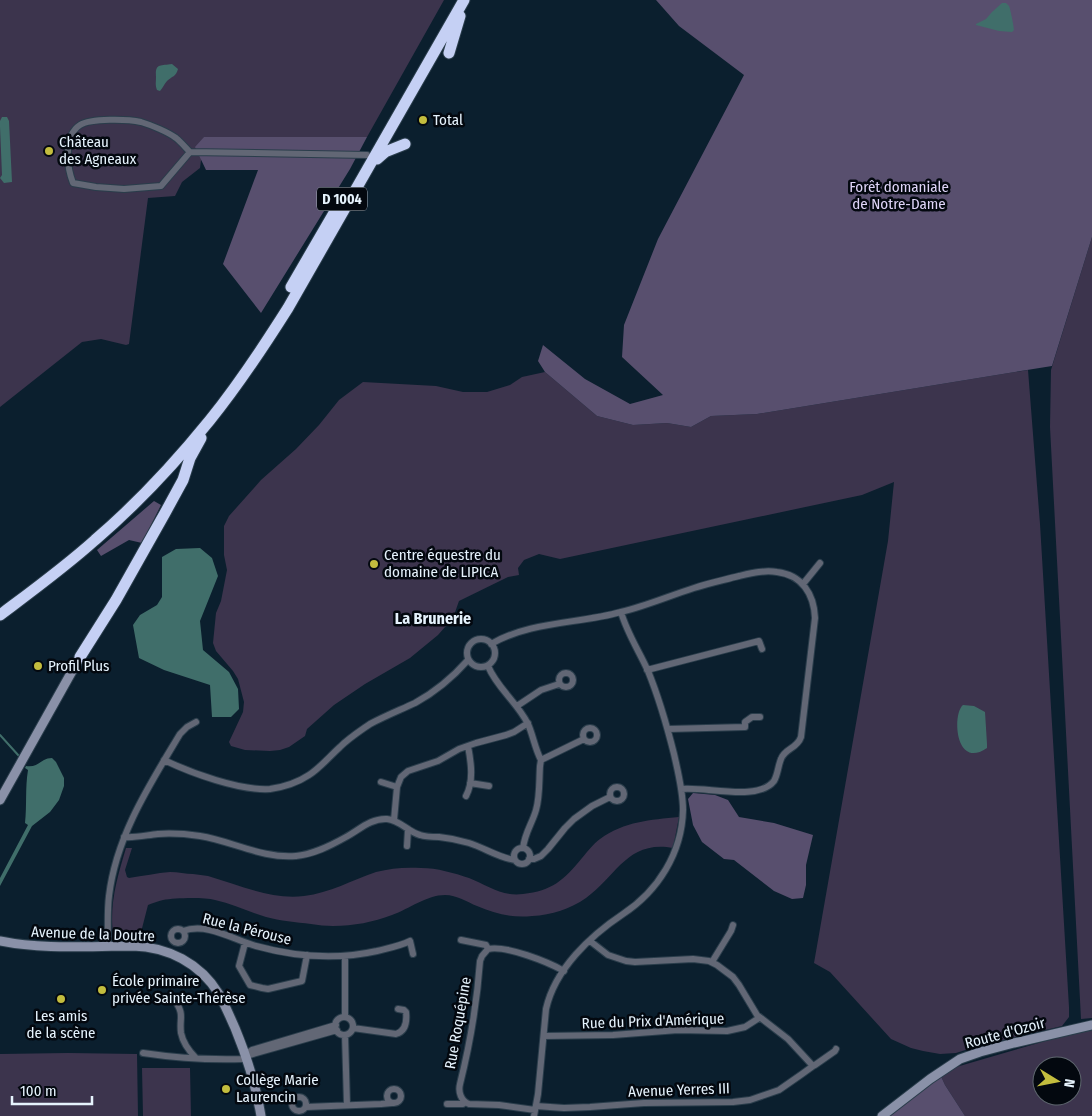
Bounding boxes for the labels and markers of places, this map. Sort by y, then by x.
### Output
place label: Total [433,111,463,129]
marker: Total [417,114,429,126]
place label: Château des Agneaux [59,133,137,168]
marker: Château des Agneaux [43,145,55,157]
place label: Centre équestre du domaine de LIPICA [384,546,501,581]
marker: Centre équestre du domaine de LIPICA [368,558,380,570]
place label: Profil Plus [48,657,110,675]
marker: Profil Plus [32,660,44,672]
place label: École primaire privée Sainte-Thérèse [112,972,246,1007]
marker: École primaire privée Sainte-Thérèse [96,984,108,996]
marker: Les amis de la scène [55,993,67,1005]
place label: Les amis de la scène [26,1007,96,1042]
place label: Collège Marie Laurencin [236,1071,319,1106]
marker: Collège Marie Laurencin [220,1083,232,1095]

